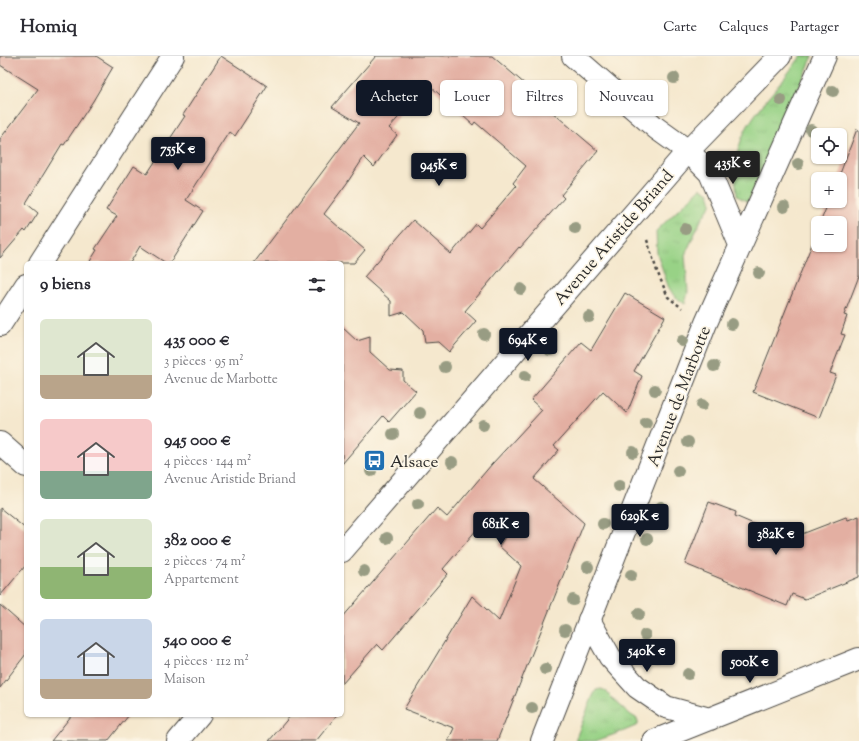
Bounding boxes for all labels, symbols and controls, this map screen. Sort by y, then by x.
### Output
text: Homiq [20,14,77,41]
text: Carte [663,18,697,38]
text: Calques [719,18,768,38]
text: Partager [790,18,839,38]
chip: Acheter [356,80,432,116]
chip: Louer [440,80,504,116]
chip: Filtres [512,80,577,116]
chip: Nouveau [585,80,668,116]
map controls [811,128,847,252]
button: locate [811,128,847,164]
pin: 755K € [145,137,211,171]
text: 755K € [160,141,196,159]
pin: 435K € [700,151,766,185]
pin: 945K € [406,153,472,187]
text: 435K € [715,155,751,173]
text: 945K € [420,157,458,175]
street label: Avenue Aristide Briand [549,165,680,311]
button: + [811,172,847,208]
button: − [811,216,847,252]
text: 9 biens [40,273,91,297]
icon: filters [306,274,328,296]
street label: Avenue de Marbotte [642,323,718,471]
pin: 694K € [495,328,561,362]
text: 435 000 € [164,329,230,353]
text: 694K € [508,332,548,350]
icon: home [72,335,120,383]
text: 3 pièces · 95 m² [164,353,244,371]
text: Avenue de Marbotte [164,371,278,389]
text: 945 000 € [164,429,231,453]
icon: home [72,435,120,483]
bus stop icon: Alsace [362,448,388,474]
place label: Alsace [390,451,439,475]
text: 4 pièces · 144 m² [164,453,252,471]
text: Avenue Aristide Briand [164,471,296,489]
pin: 629K € [607,504,673,538]
text: 629K € [621,508,659,526]
pin: 681K € [468,512,534,546]
text: 681K € [482,516,520,534]
pin: 382K € [743,522,809,556]
text: 382K € [757,526,795,544]
text: 382 000 € [164,529,232,553]
icon: home [72,535,120,583]
text: 2 pièces · 74 m² [164,553,246,571]
text: Appartement [164,571,239,589]
text: 540 000 € [164,629,232,653]
icon: home [72,635,120,683]
pin: 540K € [614,639,680,673]
text: 540K € [628,643,666,661]
pin: 500K € [717,650,783,684]
text: 4 pièces · 112 m² [164,653,249,671]
text: 500K € [731,654,769,672]
text: Maison [164,671,206,689]

